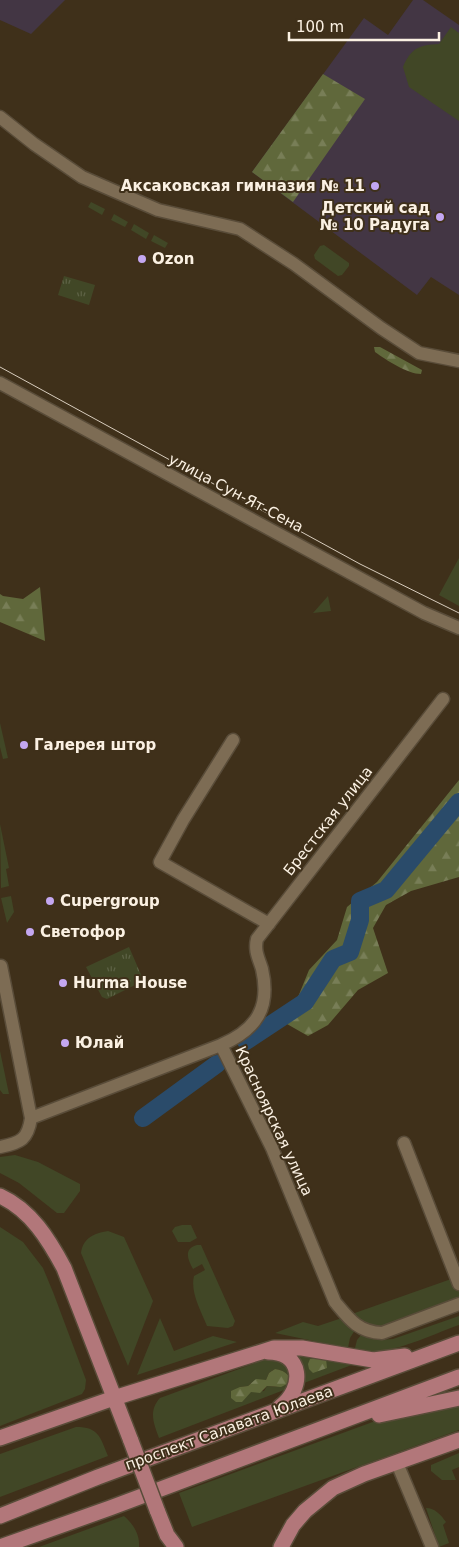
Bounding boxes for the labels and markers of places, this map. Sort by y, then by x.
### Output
place label: Аксаковская гимназия № 11 [121,177,365,195]
marker: Аксаковская гимназия № 11 [369,180,381,192]
place label: Детский сад № 10 Радуга [320,199,430,234]
marker: Детский сад № 10 Радуга [434,211,446,223]
place label: Ozon [152,250,194,268]
marker: Ozon [136,253,148,265]
place label: Галерея штор [34,736,157,754]
marker: Галерея штор [18,739,30,751]
place label: Cupergroup [60,892,160,910]
marker: Cupergroup [44,895,56,907]
place label: Светофор [40,923,126,941]
marker: Светофор [24,926,36,938]
place label: Hurma House [73,974,187,992]
marker: Hurma House [57,977,69,989]
place label: Юлай [75,1034,124,1052]
marker: Юлай [59,1037,71,1049]

